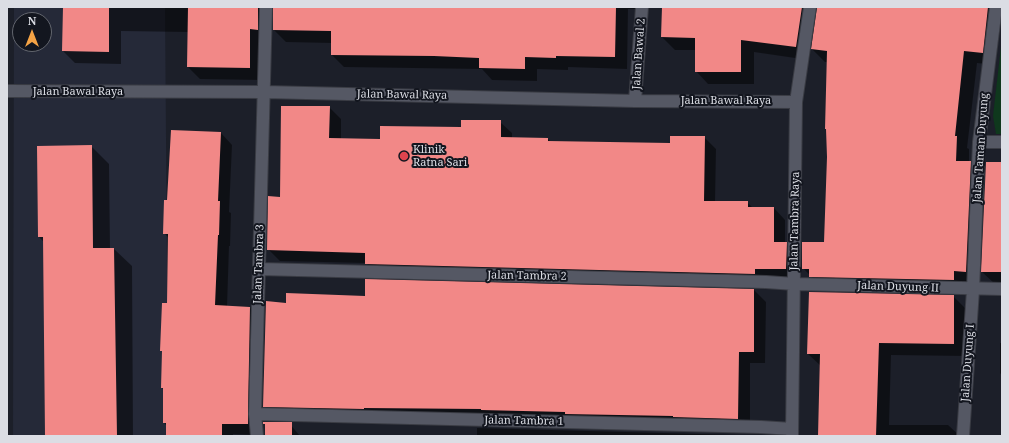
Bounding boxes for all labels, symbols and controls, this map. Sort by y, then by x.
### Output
north arrow [12,12,52,52]
text: N [28,13,36,28]
street label: Jalan Bawal 2 [630,18,648,90]
street label: Jalan Bawal Raya [33,85,123,99]
street label: Jalan Bawal Raya [357,88,447,102]
street label: Jalan Taman Duyung [971,93,991,203]
street label: Jalan Bawal Raya [681,94,771,108]
place label: Klinik Ratna Sari [413,143,467,169]
marker: Klinik Ratna Sari [398,150,410,162]
street label: Jalan Tambra Raya [788,171,802,271]
street label: Jalan Tambra 3 [251,224,267,304]
street label: Jalan Tambra 2 [487,269,567,283]
street label: Jalan Duyung II [857,279,939,295]
street label: Jalan Duyung I [959,324,977,402]
street label: Jalan Tambra 1 [484,414,564,428]

